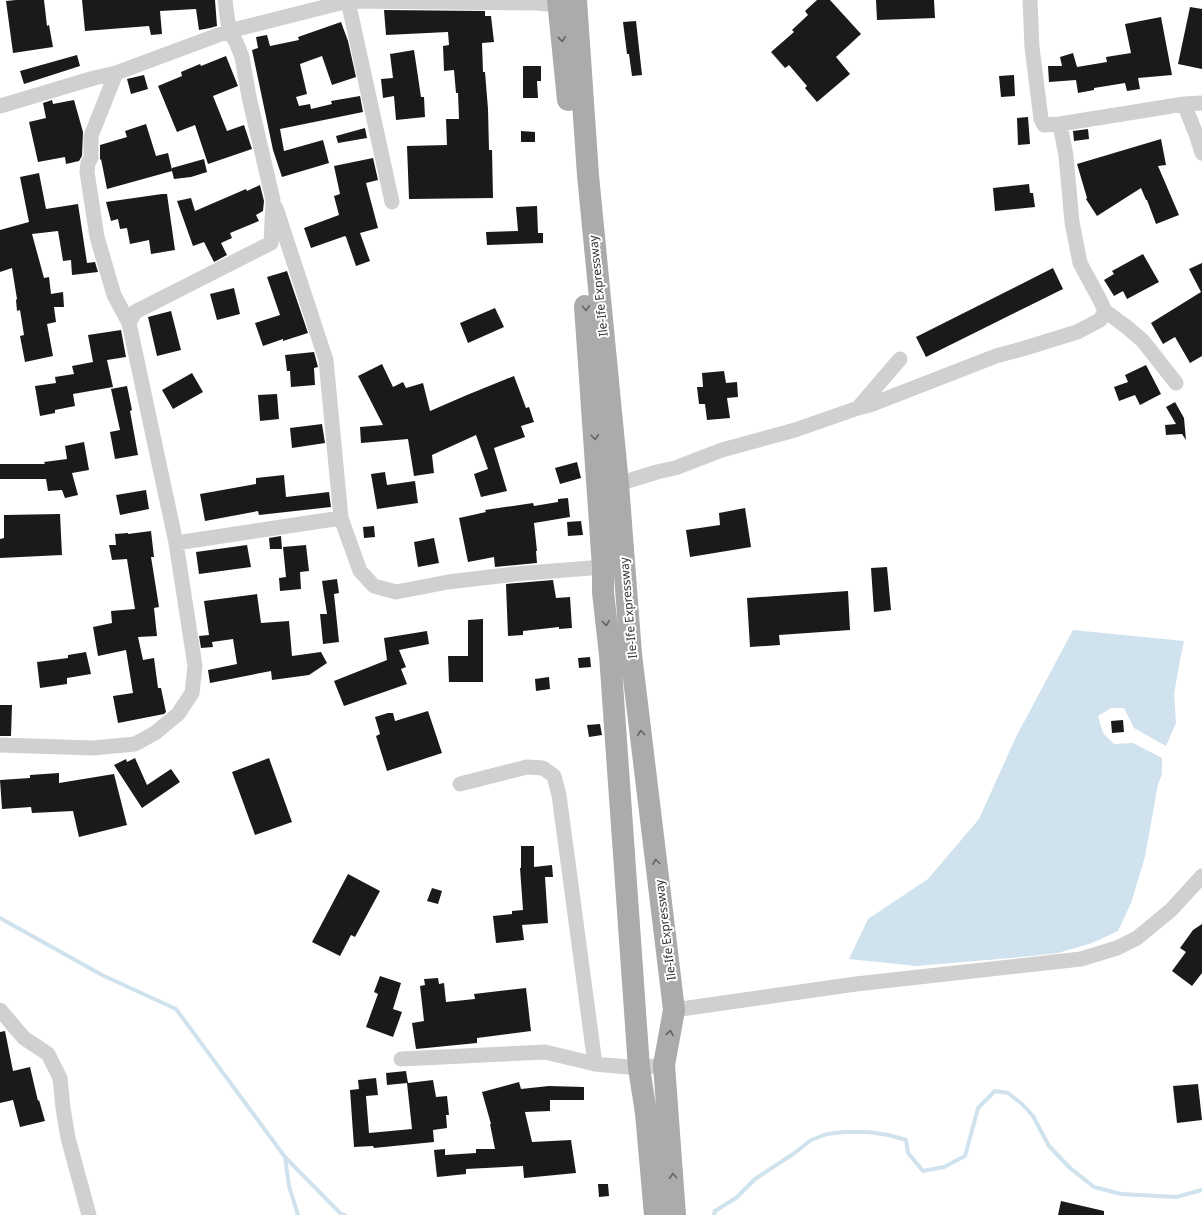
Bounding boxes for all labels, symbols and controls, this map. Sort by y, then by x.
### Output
one-way arrow [557,36,566,42]
street label: Ile-Ife Expressway [584,234,612,337]
one-way arrow [581,305,590,311]
one-way arrow [590,434,599,440]
street label: Ile-Ife Expressway [615,556,641,659]
one-way arrow [601,620,610,626]
one-way arrow [637,730,646,736]
one-way arrow [652,859,661,865]
street label: Ile-Ife Expressway [650,878,680,981]
one-way arrow [665,1030,674,1036]
one-way arrow [668,1173,677,1179]

